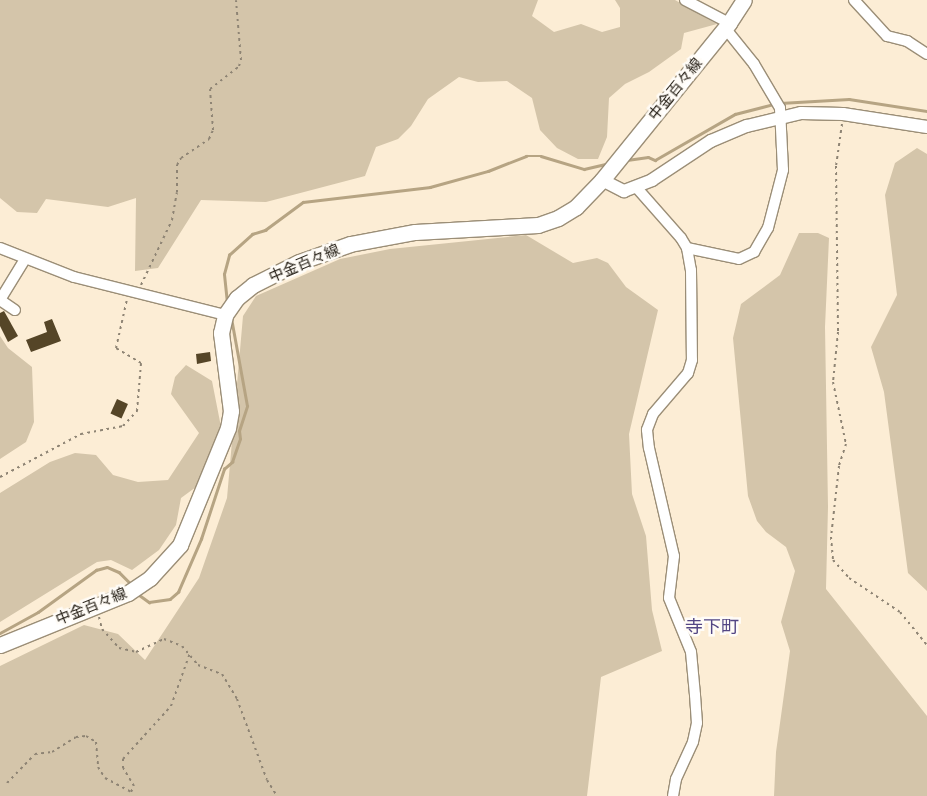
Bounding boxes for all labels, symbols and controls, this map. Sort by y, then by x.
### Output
street label: 中金百々線 [644,54,706,124]
street label: 中金百々線 [266,240,342,286]
street label: 中金百々線 [53,584,129,628]
district label: 寺下町 [685,615,739,637]

